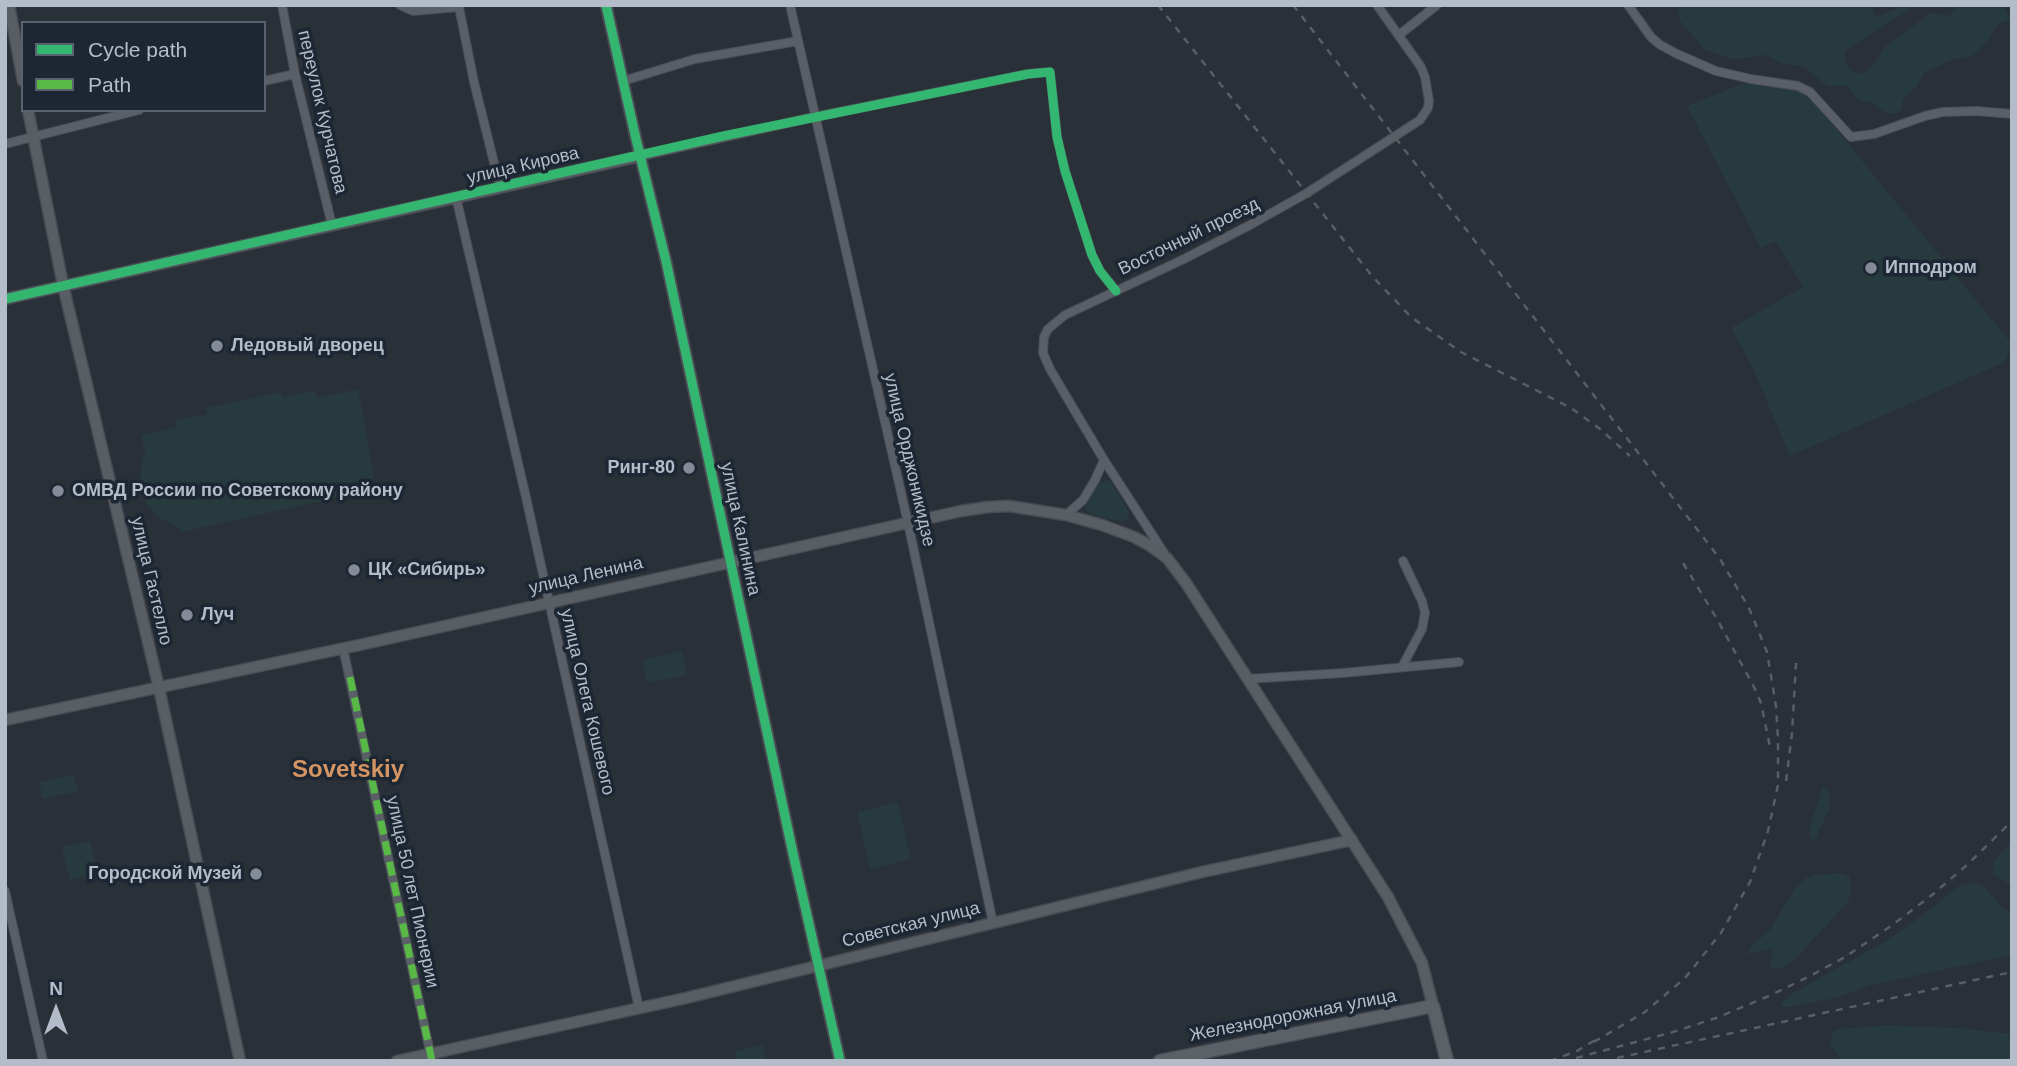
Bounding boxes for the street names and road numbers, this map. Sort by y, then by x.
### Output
street label: переулок Курчатова [293,28,351,196]
street label: улица Кирова [465,143,581,189]
street label: Восточный проезд [1115,194,1263,280]
street label: улица Орджоникидзе [879,371,939,549]
street label: улица Калинина [715,460,765,598]
street label: улица Гастелло [126,515,176,647]
street label: улица Ленина [527,552,645,600]
street label: улица Олега Кошевого [555,607,619,797]
street label: улица 50 лет Пионерии [381,794,443,990]
street label: Советская улица [840,897,982,953]
street label: Железнодорожная улица [1188,985,1398,1047]

